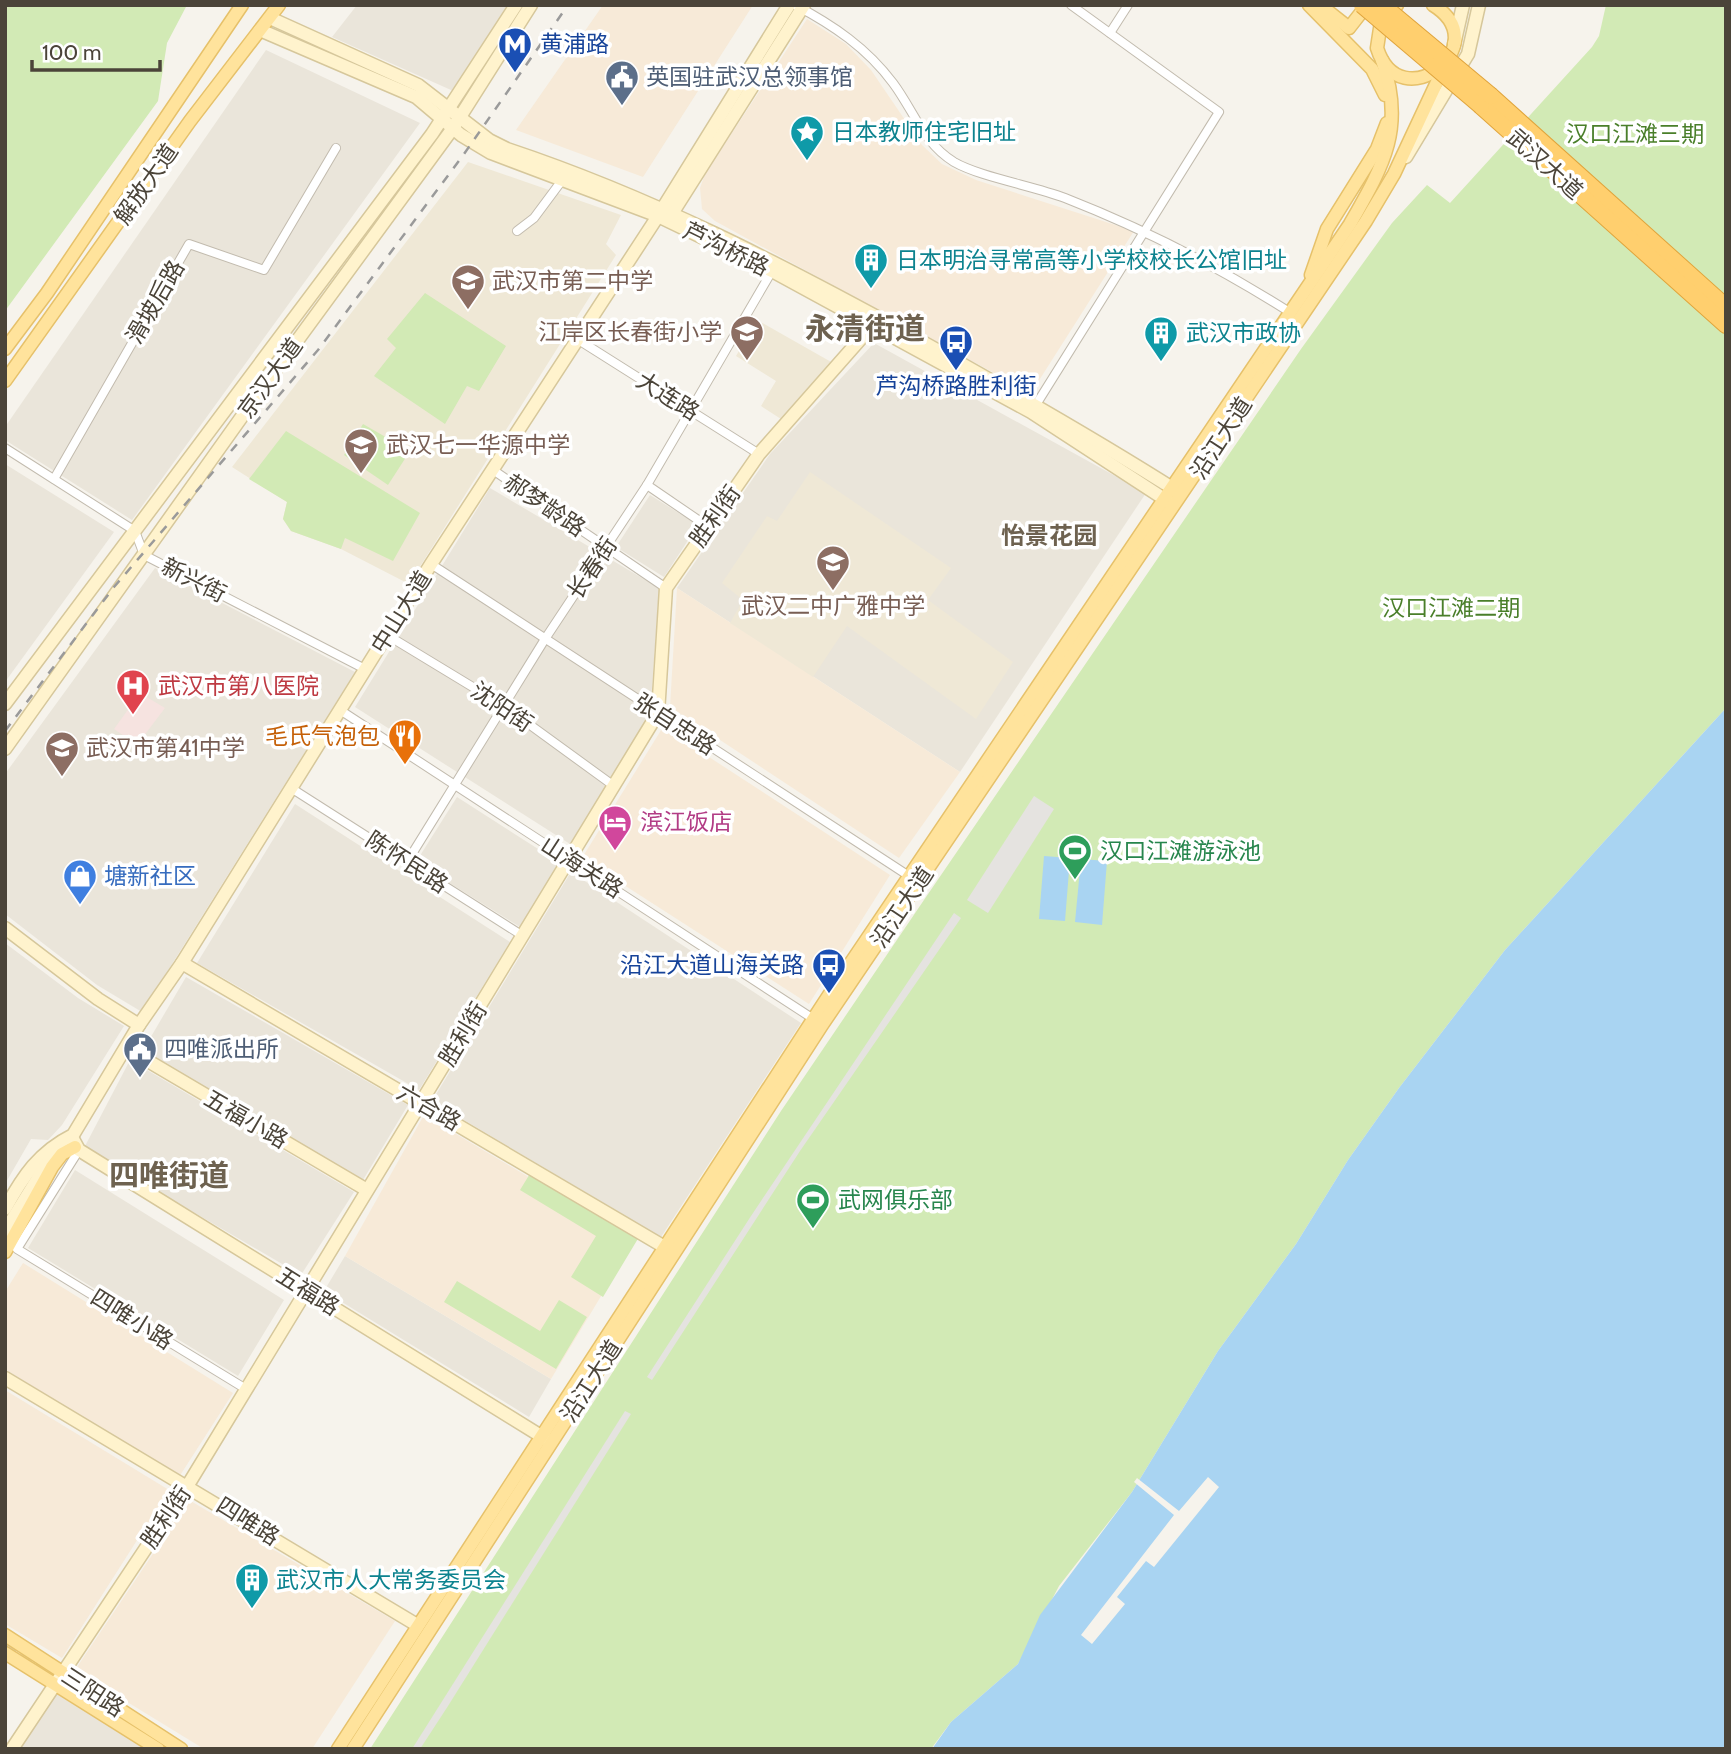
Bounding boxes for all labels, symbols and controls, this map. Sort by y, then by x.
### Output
metro station icon: 黄浦路 [496,25,534,74]
scale bar [32,28,159,72]
place label: 黄浦路 [540,30,609,58]
text: 100 m [42,40,101,65]
public building icon: 英国驻武汉总领事馆 [603,58,641,107]
place label: 英国驻武汉总领事馆 [646,63,853,91]
place icon: 日本教师住宅旧址 [788,113,826,162]
place label: 日本教师住宅旧址 [832,118,1016,146]
park label: 汉口江滩三期 [1566,120,1704,148]
street label: 武汉大道 [1501,123,1589,205]
street label: 解放大道 [108,138,184,230]
street label: 芦沟桥路 [679,216,773,282]
building icon: 日本明治寻常高等小学校校长公馆旧址 [852,241,890,290]
place label: 日本明治寻常高等小学校校长公馆旧址 [896,246,1287,274]
street label: 滑坡后路 [120,255,190,349]
school or university icon: 武汉市第二中学 [449,262,487,311]
place label: 武汉市第二中学 [492,267,653,295]
district label: 永清街道 [805,310,925,347]
school or university icon: 江岸区长春街小学 [728,313,766,362]
building icon: 武汉市政协 [1142,314,1180,363]
place label: 江岸区长春街小学 [538,318,722,346]
place label: 武汉市政协 [1186,319,1301,347]
bus stop icon: 芦沟桥路胜利街 [937,323,975,372]
street label: 京汉大道 [232,333,308,423]
street label: 大连路 [631,366,705,426]
place label: 芦沟桥路胜利街 [876,372,1037,400]
street label: 沿江大道 [1184,392,1258,484]
school or university icon: 武汉七一华源中学 [342,426,380,475]
place label: 武汉七一华源中学 [386,431,570,459]
street label: 郝梦龄路 [499,468,591,542]
street label: 胜利街 [684,480,746,552]
district label: 怡景花园 [1001,521,1097,550]
street label: 长春街 [561,532,623,604]
school or university icon: 武汉二中广雅中学 [814,543,852,592]
street label: 新兴街 [157,552,231,608]
street label: 中山大道 [365,566,437,658]
place label: 武汉二中广雅中学 [741,592,925,620]
park label: 汉口江滩二期 [1382,594,1520,622]
hospital icon: 武汉市第八医院 [114,667,152,716]
place label: 武汉市第八医院 [158,672,319,700]
street label: 沈阳街 [466,676,538,738]
street label: 张自忠路 [629,687,721,761]
restaurant icon: 毛氏气泡包 [386,717,424,766]
place label: 毛氏气泡包 [265,722,380,750]
school or university icon: 武汉市第41中学 [43,729,81,778]
place label: 武汉市第41中学 [86,734,245,762]
hotel icon: 滨江饭店 [596,803,634,852]
place label: 滨江饭店 [640,808,732,836]
street label: 陈怀民路 [361,825,453,899]
street label: 山海关路 [536,830,628,904]
sports icon: 汉口江滩游泳池 [1056,832,1094,881]
place label: 汉口江滩游泳池 [1100,837,1261,865]
shop icon: 塘新社区 [61,857,99,906]
street label: 沿江大道 [865,861,939,953]
place label: 塘新社区 [104,862,196,890]
bus stop icon: 沿江大道山海关路 [810,946,848,995]
place label: 沿江大道山海关路 [620,951,804,979]
street label: 胜利街 [433,997,493,1071]
public building icon: 四唯派出所 [121,1030,159,1079]
place label: 四唯派出所 [164,1035,279,1063]
street label: 六合路 [392,1078,466,1136]
street label: 五福小路 [199,1084,293,1154]
district label: 四唯街道 [109,1157,229,1194]
sports icon: 武网俱乐部 [794,1181,832,1230]
place label: 武网俱乐部 [838,1186,953,1214]
street label: 五福路 [271,1261,345,1321]
street label: 四唯小路 [86,1283,178,1355]
street label: 沿江大道 [554,1335,628,1427]
street label: 胜利街 [135,1481,197,1553]
street label: 四唯路 [211,1491,285,1551]
building icon: 武汉市人大常务委员会 [233,1561,271,1610]
place label: 武汉市人大常务委员会 [276,1566,506,1594]
street label: 三阳路 [56,1661,130,1723]

